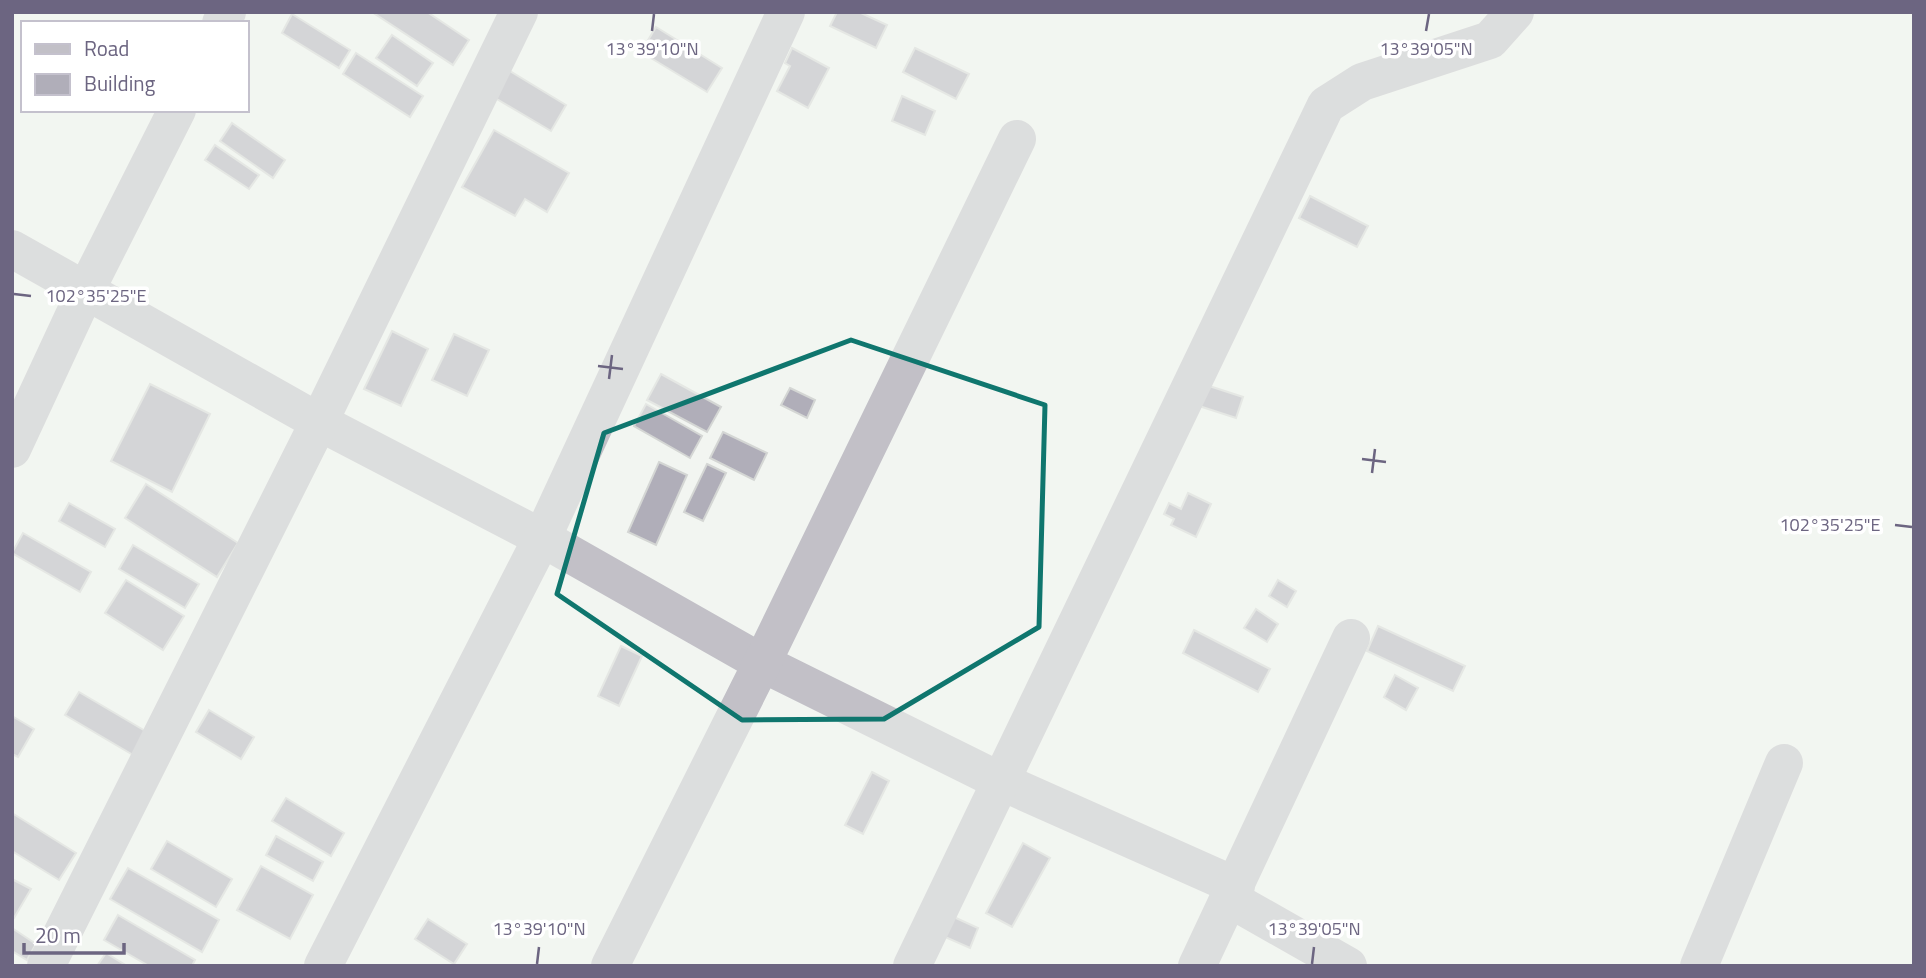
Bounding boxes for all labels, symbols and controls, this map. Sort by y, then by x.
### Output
legend [21,21,248,112]
text: Road [84,32,129,64]
text: 13°39'10"N [605,35,699,62]
text: 13°39'05"N [1379,35,1473,62]
text: Building [84,67,156,99]
text: 102°35'25"E [45,282,147,309]
text: 102°35'25"E [1779,511,1881,538]
scale bar [24,912,124,956]
text: 13°39'10"N [492,915,586,942]
text: 13°39'05"N [1267,915,1361,942]
text: 20 m [35,919,81,951]

